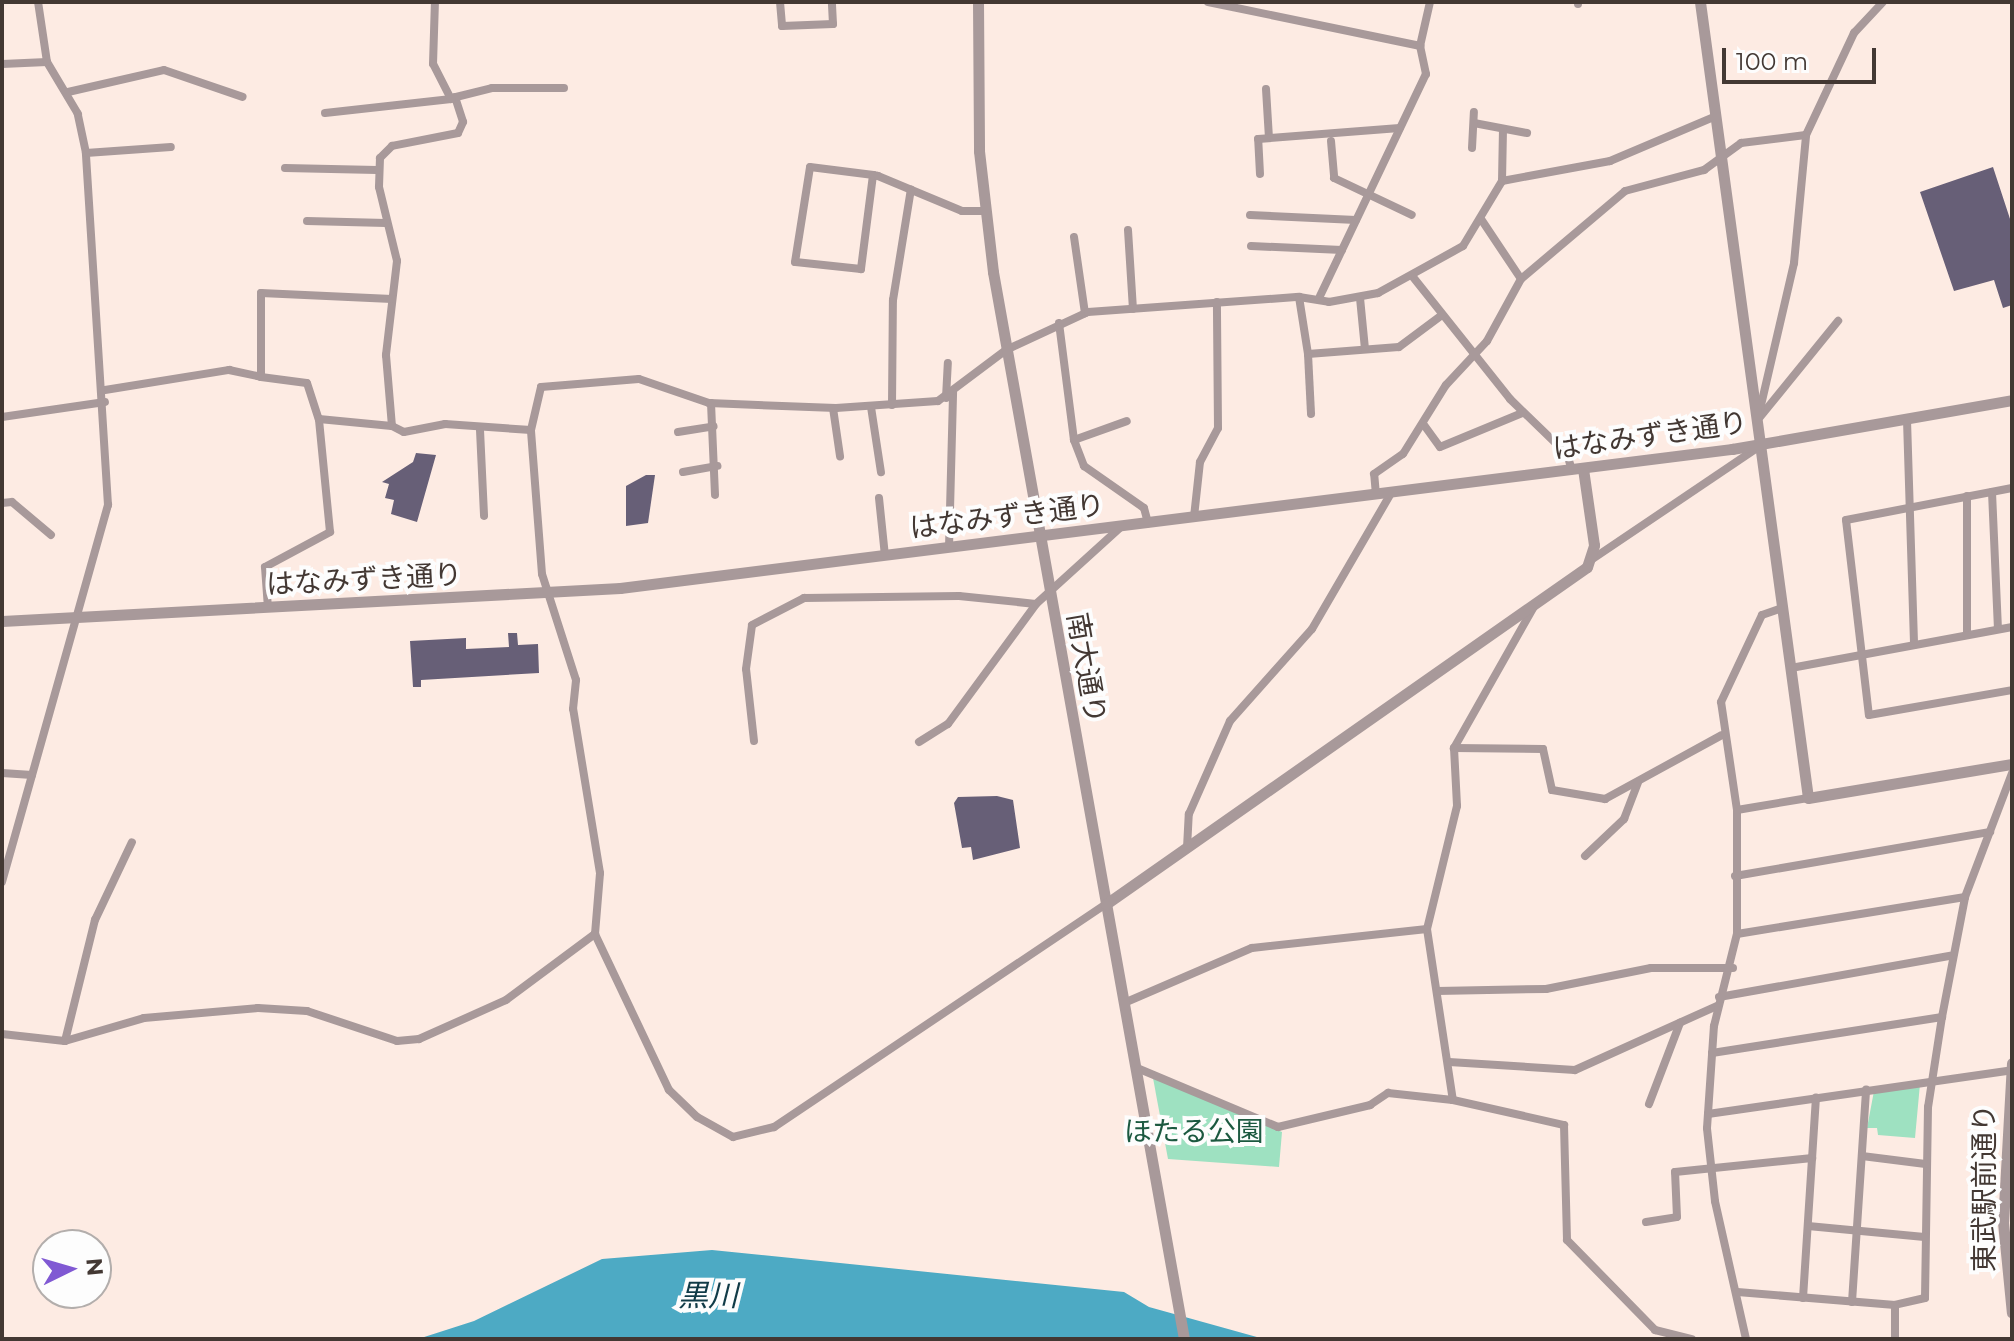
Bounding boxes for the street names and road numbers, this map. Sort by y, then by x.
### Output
street label: はなみずき通り [1551,405,1749,465]
street label: はなみずき通り [908,487,1106,545]
street label: はなみずき通り [265,557,463,601]
street label: 南大通り [1061,610,1113,726]
street label: 東武駅前通り [1967,1104,2001,1272]

